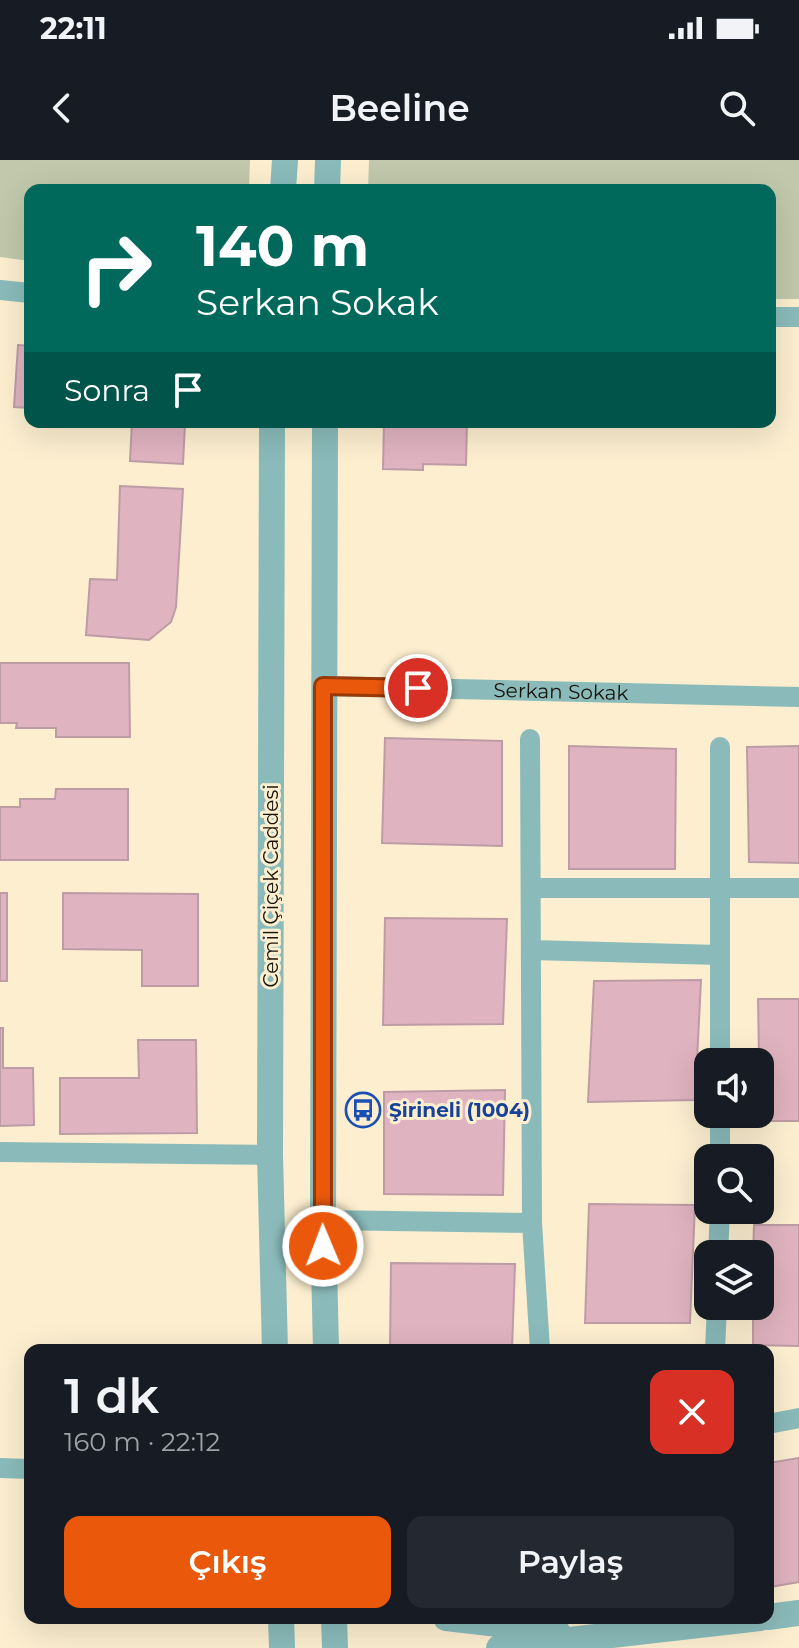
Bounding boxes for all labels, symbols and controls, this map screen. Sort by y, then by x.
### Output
text: 22:11 [40,10,107,47]
icon: back [40,86,84,130]
text: Beeline [329,86,470,130]
icon: search [715,86,759,130]
text: 140 m [196,212,369,280]
icon: right [64,216,168,320]
text: Serkan Sokak [196,280,439,324]
icon: arrive [166,368,210,412]
text: Sonra [64,372,150,409]
pin [384,654,452,722]
icon: arrive [396,666,440,710]
street label: Serkan Sokak [493,678,629,705]
street label: Cemil Çiçek Caddesi [259,784,283,988]
map controls [694,1048,774,1320]
button: sound [694,1048,774,1128]
bus stop icon: Şirineli (1004) [344,1091,382,1129]
place label: Şirineli (1004) [389,1098,530,1122]
button: search [694,1144,774,1224]
position arrow [281,1204,365,1288]
button: layers [694,1240,774,1320]
text: 1 dk [64,1367,159,1425]
button: close [650,1370,734,1454]
text: 160 m · 22:12 [64,1426,220,1458]
button: Çıkış [64,1516,391,1608]
button: Paylaş [407,1516,734,1608]

